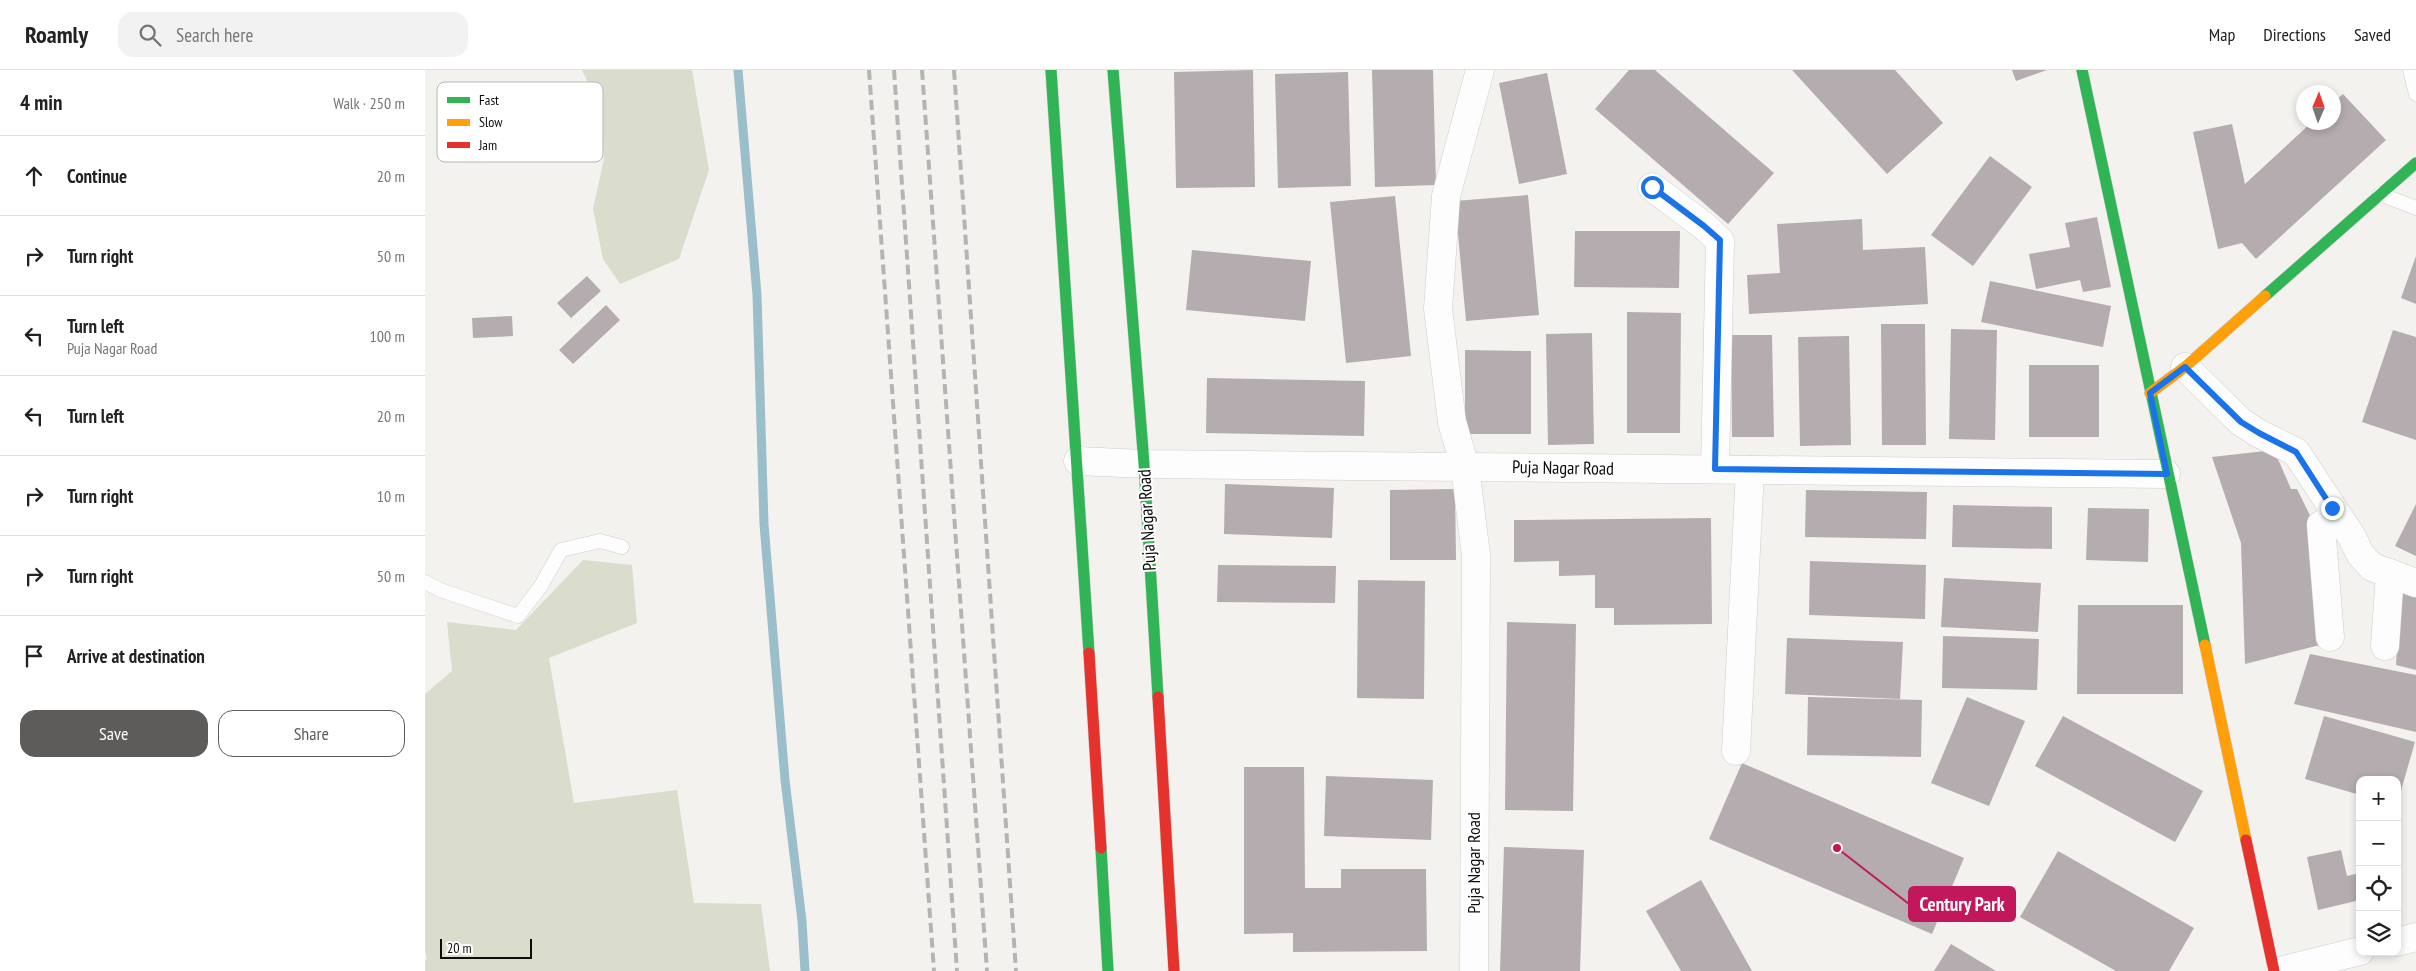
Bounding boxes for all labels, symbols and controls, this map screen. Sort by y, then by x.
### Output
search box [118,12,468,57]
text: Roamly [25,19,88,50]
icon: search [136,21,164,49]
text: Search here [176,23,253,47]
text: Map [2209,23,2235,46]
text: Directions [2263,23,2326,46]
text: Saved [2354,23,2391,46]
legend [437,82,603,162]
north arrow [2296,85,2341,130]
text: 4 min [20,89,62,116]
text: Fast [479,91,499,109]
text: Walk · 250 m [333,93,405,113]
text: Slow [479,113,503,131]
text: Jam [478,136,497,154]
icon: ahead [20,162,48,190]
text: Continue [67,164,127,188]
text: 20 m [377,166,405,186]
route start [1641,176,1664,199]
icon: right [20,242,48,270]
text: Turn right [67,244,133,268]
text: 50 m [377,246,405,266]
text: Turn left [67,314,124,338]
icon: left [20,322,48,350]
text: 100 m [370,326,405,346]
text: Puja Nagar Road [67,338,157,358]
icon: left [20,402,48,430]
text: Turn left [67,404,124,428]
text: 20 m [377,406,405,426]
street label: Puja Nagar Road [1512,455,1614,480]
street label: Puja Nagar Road [1132,469,1161,571]
icon: right [20,482,48,510]
text: Turn right [67,484,133,508]
text: 10 m [377,486,405,506]
route end [2321,497,2344,520]
icon: right [20,562,48,590]
text: Turn right [67,564,133,588]
text: 50 m [377,566,405,586]
icon: arrive [20,642,48,670]
text: Arrive at destination [67,644,205,668]
button: Save [20,710,208,757]
button: Share [218,710,405,757]
map controls [2356,776,2401,956]
button: + [2356,776,2401,821]
street label: Puja Nagar Road [1462,812,1485,914]
button: − [2356,821,2401,866]
button: locate [2356,866,2401,911]
callout: Century Park [1909,887,2015,921]
text: Century Park [1919,892,2005,916]
button: layers [2356,911,2401,956]
scale bar [440,936,533,959]
text: 20 m [447,939,472,957]

